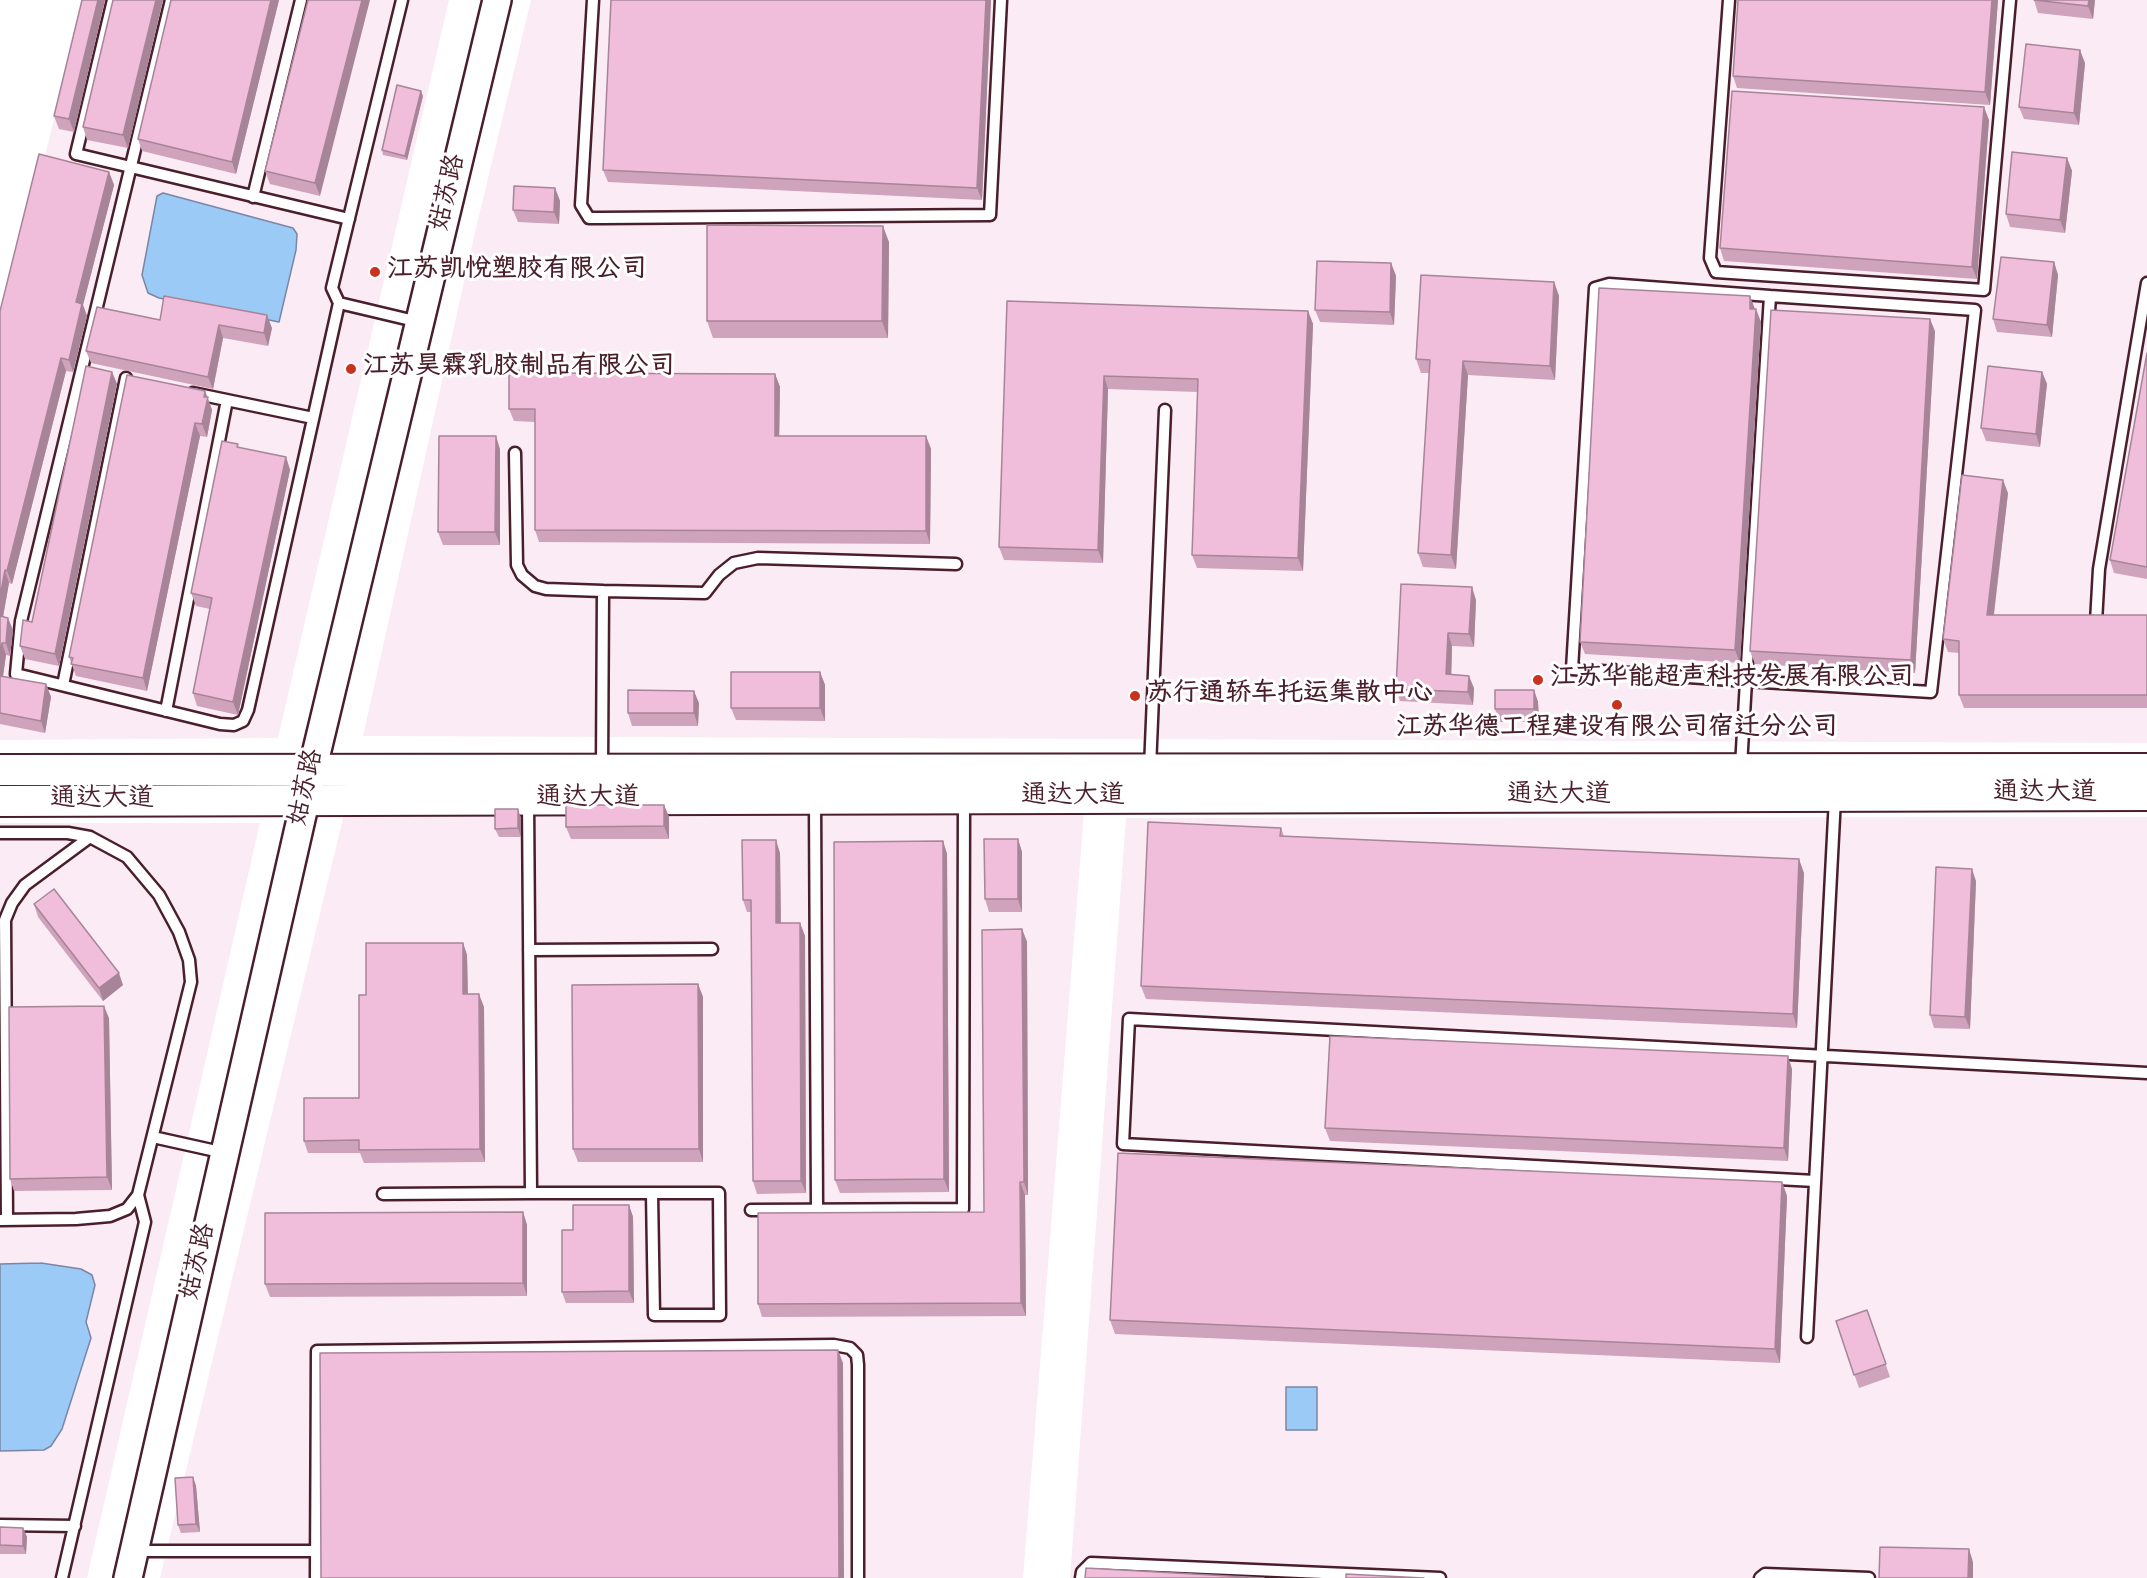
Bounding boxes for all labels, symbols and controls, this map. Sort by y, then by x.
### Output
street label: 姑苏路 [426,151,474,235]
place label: 江苏凯悦塑胶有限公司 [387,256,647,288]
marker: 江苏凯悦塑胶有限公司 [368,265,382,279]
place label: 江苏昊霖乳胶制品有限公司 [363,353,675,385]
marker: 江苏昊霖乳胶制品有限公司 [344,362,358,376]
place label: 江苏华能超声科技发展有限公司 [1550,664,1914,696]
marker: 江苏华能超声科技发展有限公司 [1531,673,1545,687]
place label: 苏行通轿车托运集散中心 [1147,680,1433,712]
marker: 苏行通轿车托运集散中心 [1128,689,1142,703]
marker: 江苏华德工程建设有限公司宿迁分公司 [1610,698,1624,712]
place label: 江苏华德工程建设有限公司宿迁分公司 [1396,714,1838,746]
street label: 姑苏路 [284,746,332,830]
street label: 通达大道 [1993,779,2097,811]
street label: 通达大道 [1507,781,1611,813]
street label: 通达大道 [1021,782,1125,814]
street label: 通达大道 [536,784,640,816]
street label: 通达大道 [50,785,154,817]
street label: 姑苏路 [176,1220,224,1304]

